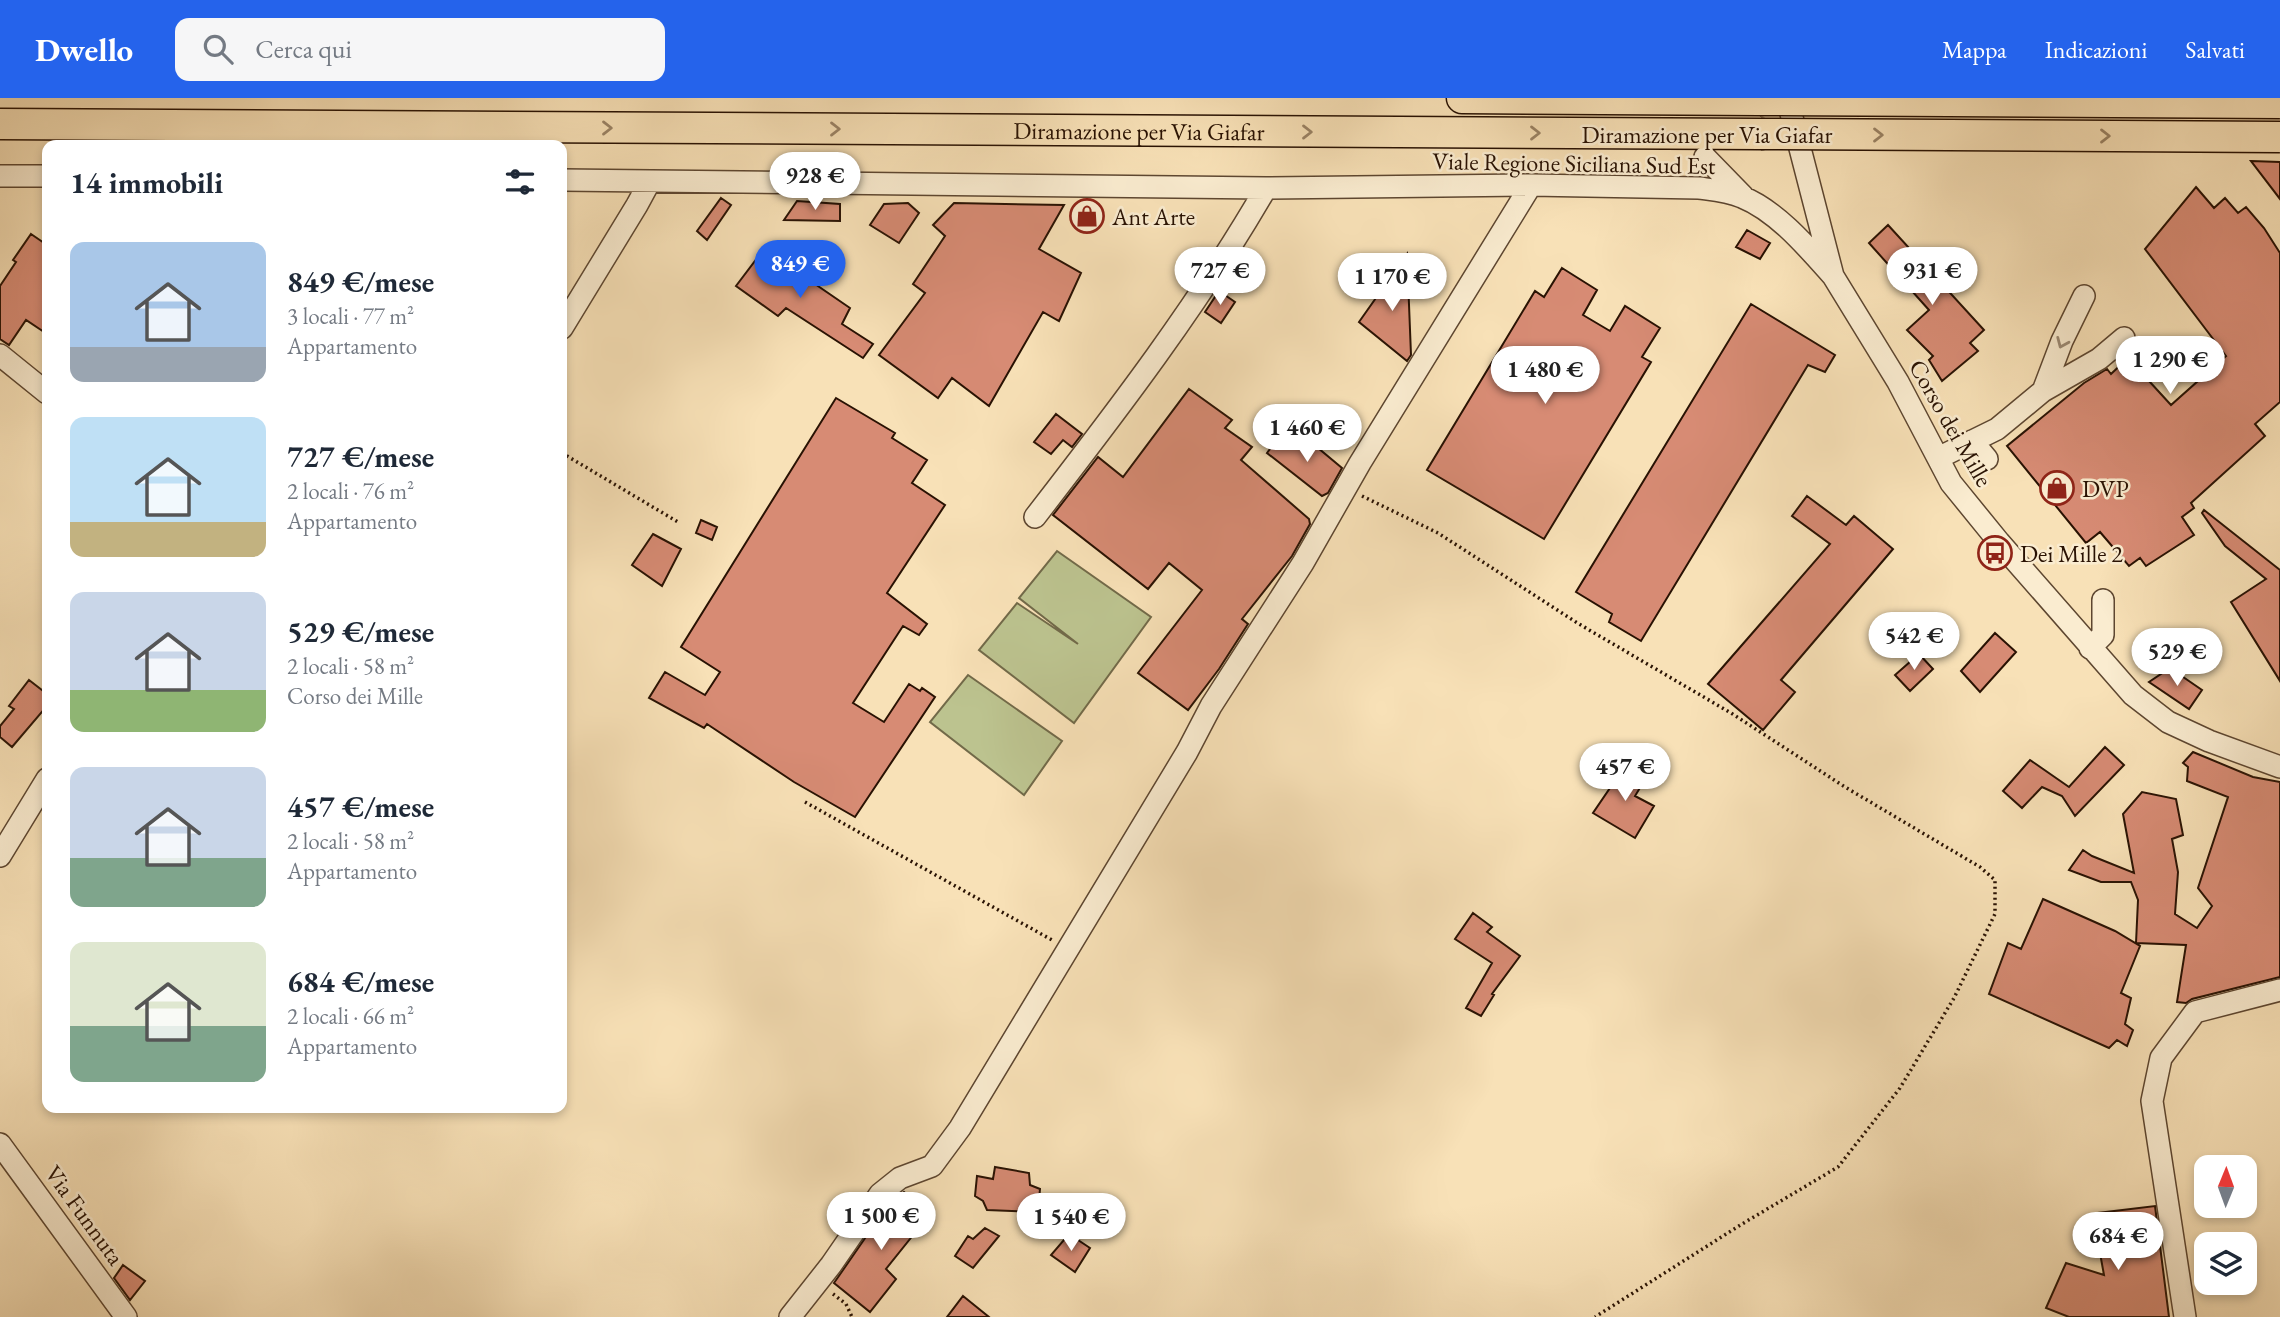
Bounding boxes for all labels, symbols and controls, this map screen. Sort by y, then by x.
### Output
search box [175,18,665,81]
text: Dwello [35,28,133,71]
icon: search [199,30,237,68]
text: Cerca qui [255,32,352,66]
text: Mappa [1942,34,2007,65]
text: Indicazioni [2045,34,2147,65]
text: Salvati [2185,34,2245,65]
street label: Diramazione per Via Giafar [1013,114,1265,147]
street label: Diramazione per Via Giafar [1581,119,1833,150]
one-way arrow [602,120,613,136]
one-way arrow [830,121,840,137]
one-way arrow [1302,124,1313,140]
one-way arrow [1530,125,1540,141]
one-way arrow [1873,127,1884,143]
one-way arrow [2101,128,2111,144]
street label: Viale Regione Siciliana Sud Est [1432,145,1716,181]
pin: 928 € [766,152,864,212]
text: 928 € [786,160,844,190]
text: 14 immobili [70,163,223,202]
icon: filters [501,163,539,201]
shop icon: Ant Arte [1068,197,1106,235]
place label: Ant Arte [1111,201,1195,232]
pin: 849 € [751,240,849,300]
text: 849 € [771,248,829,278]
pin: 727 € [1171,248,1269,307]
pin: 931 € [1883,248,1981,307]
pin: 1 170 € [1327,254,1457,313]
text: 727 € [1191,255,1249,285]
text: 931 € [1903,255,1961,285]
text: 1 170 € [1354,261,1430,291]
text: 849 €/mese [287,262,434,301]
icon: home [126,270,210,354]
text: 3 locali · 77 m² [287,301,414,331]
text: Appartamento [287,331,417,361]
one-way arrow [2056,336,2070,348]
pin: 1 290 € [2105,336,2235,396]
text: 1 290 € [2132,344,2208,374]
pin: 1 480 € [1480,346,1610,406]
text: 1 480 € [1507,354,1583,384]
street label: Corso dei Mille [1902,354,2000,492]
pin: 1 460 € [1242,404,1372,464]
text: 1 460 € [1269,412,1345,442]
text: 727 €/mese [287,437,434,476]
icon: home [126,445,210,529]
shop icon: DVP [2038,469,2076,507]
place label: DVP [2082,473,2129,504]
text: 2 locali · 76 m² [287,476,414,506]
text: Appartamento [287,506,417,536]
bus stop icon: Dei Mille 2 [1976,534,2014,572]
place label: Dei Mille 2 [2020,538,2123,569]
text: 529 €/mese [287,612,434,651]
pin: 542 € [1865,612,1963,672]
icon: home [126,620,210,704]
text: 542 € [1885,620,1943,650]
pin: 529 € [2128,628,2226,688]
text: 529 € [2148,636,2206,666]
text: 2 locali · 58 m² [287,651,414,681]
text: Corso dei Mille [287,681,423,711]
pin: 457 € [1576,744,1674,803]
text: 457 € [1596,751,1654,781]
text: 457 €/mese [287,787,434,826]
icon: home [126,795,210,879]
text: 2 locali · 58 m² [287,826,414,856]
text: Appartamento [287,856,417,886]
text: 684 €/mese [287,962,434,1001]
icon: home [126,970,210,1054]
text: 2 locali · 66 m² [287,1001,414,1031]
text: Appartamento [287,1031,417,1061]
north arrow [2194,1155,2258,1218]
map controls [2194,1155,2257,1295]
street label: Via Funnuta [38,1159,132,1271]
pin: 1 500 € [816,1192,946,1252]
pin: 1 540 € [1006,1194,1136,1253]
text: 1 500 € [843,1200,919,1230]
text: 1 540 € [1033,1201,1109,1231]
pin: 684 € [2069,1212,2167,1272]
text: 684 € [2089,1220,2147,1250]
button: layers [2194,1232,2257,1295]

